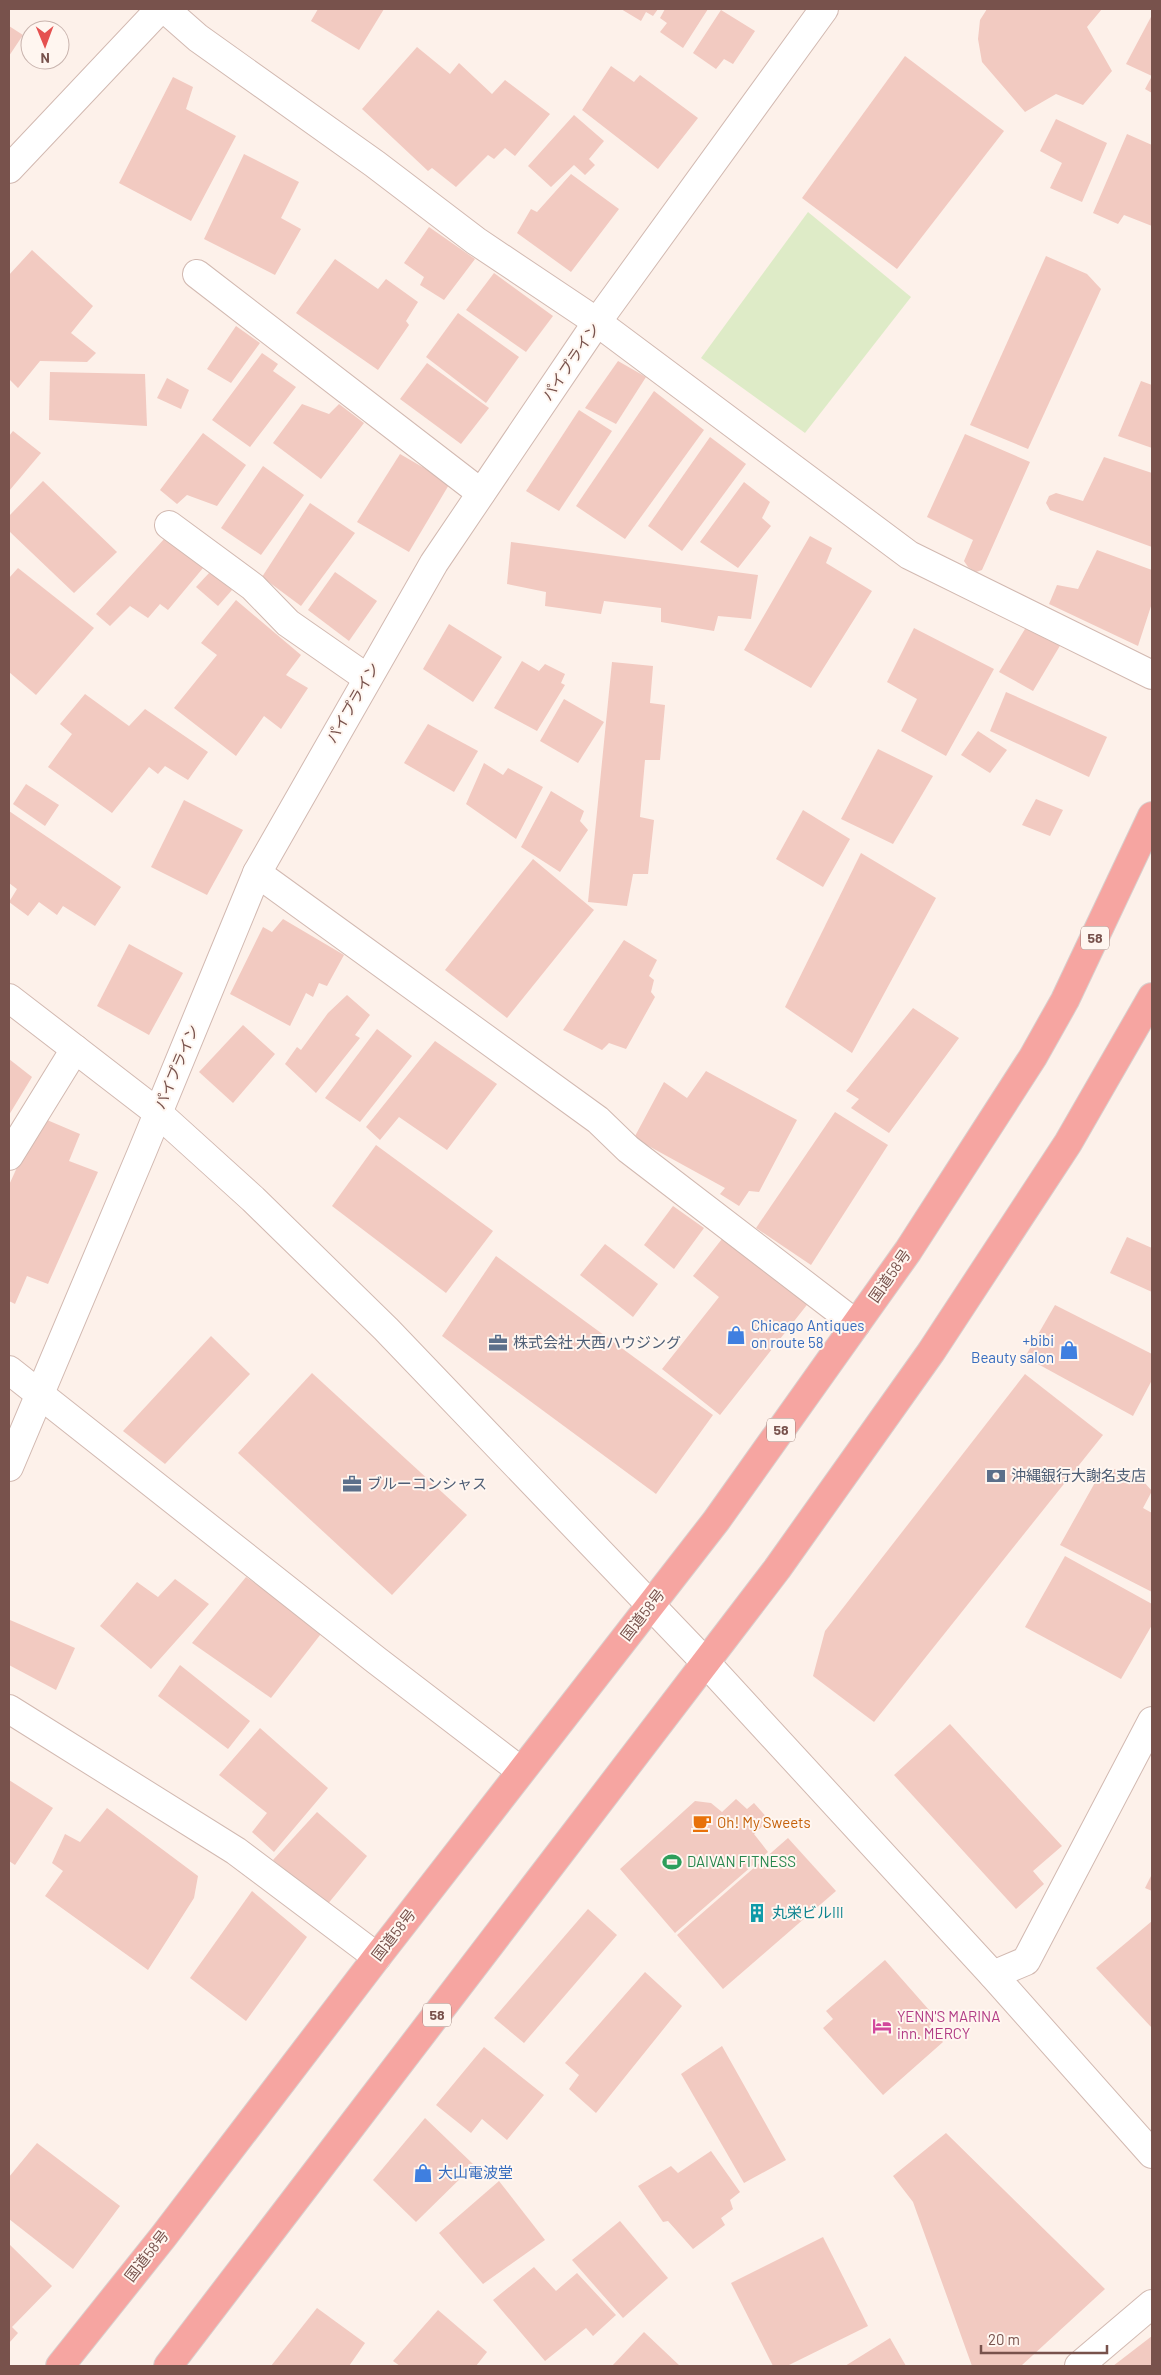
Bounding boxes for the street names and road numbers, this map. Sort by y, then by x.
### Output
street label: パイプライン [538,319,603,404]
street label: パイプライン [322,659,382,746]
road number: 58 [1081,926,1109,950]
street label: パイプライン [150,1022,202,1112]
street label: 国道58号 [864,1245,914,1305]
road number: 58 [767,1418,795,1442]
street label: 国道58号 [616,1585,668,1644]
street label: 国道58号 [367,1905,419,1964]
road number: 58 [423,2004,451,2026]
street label: 国道58号 [120,2226,172,2285]

